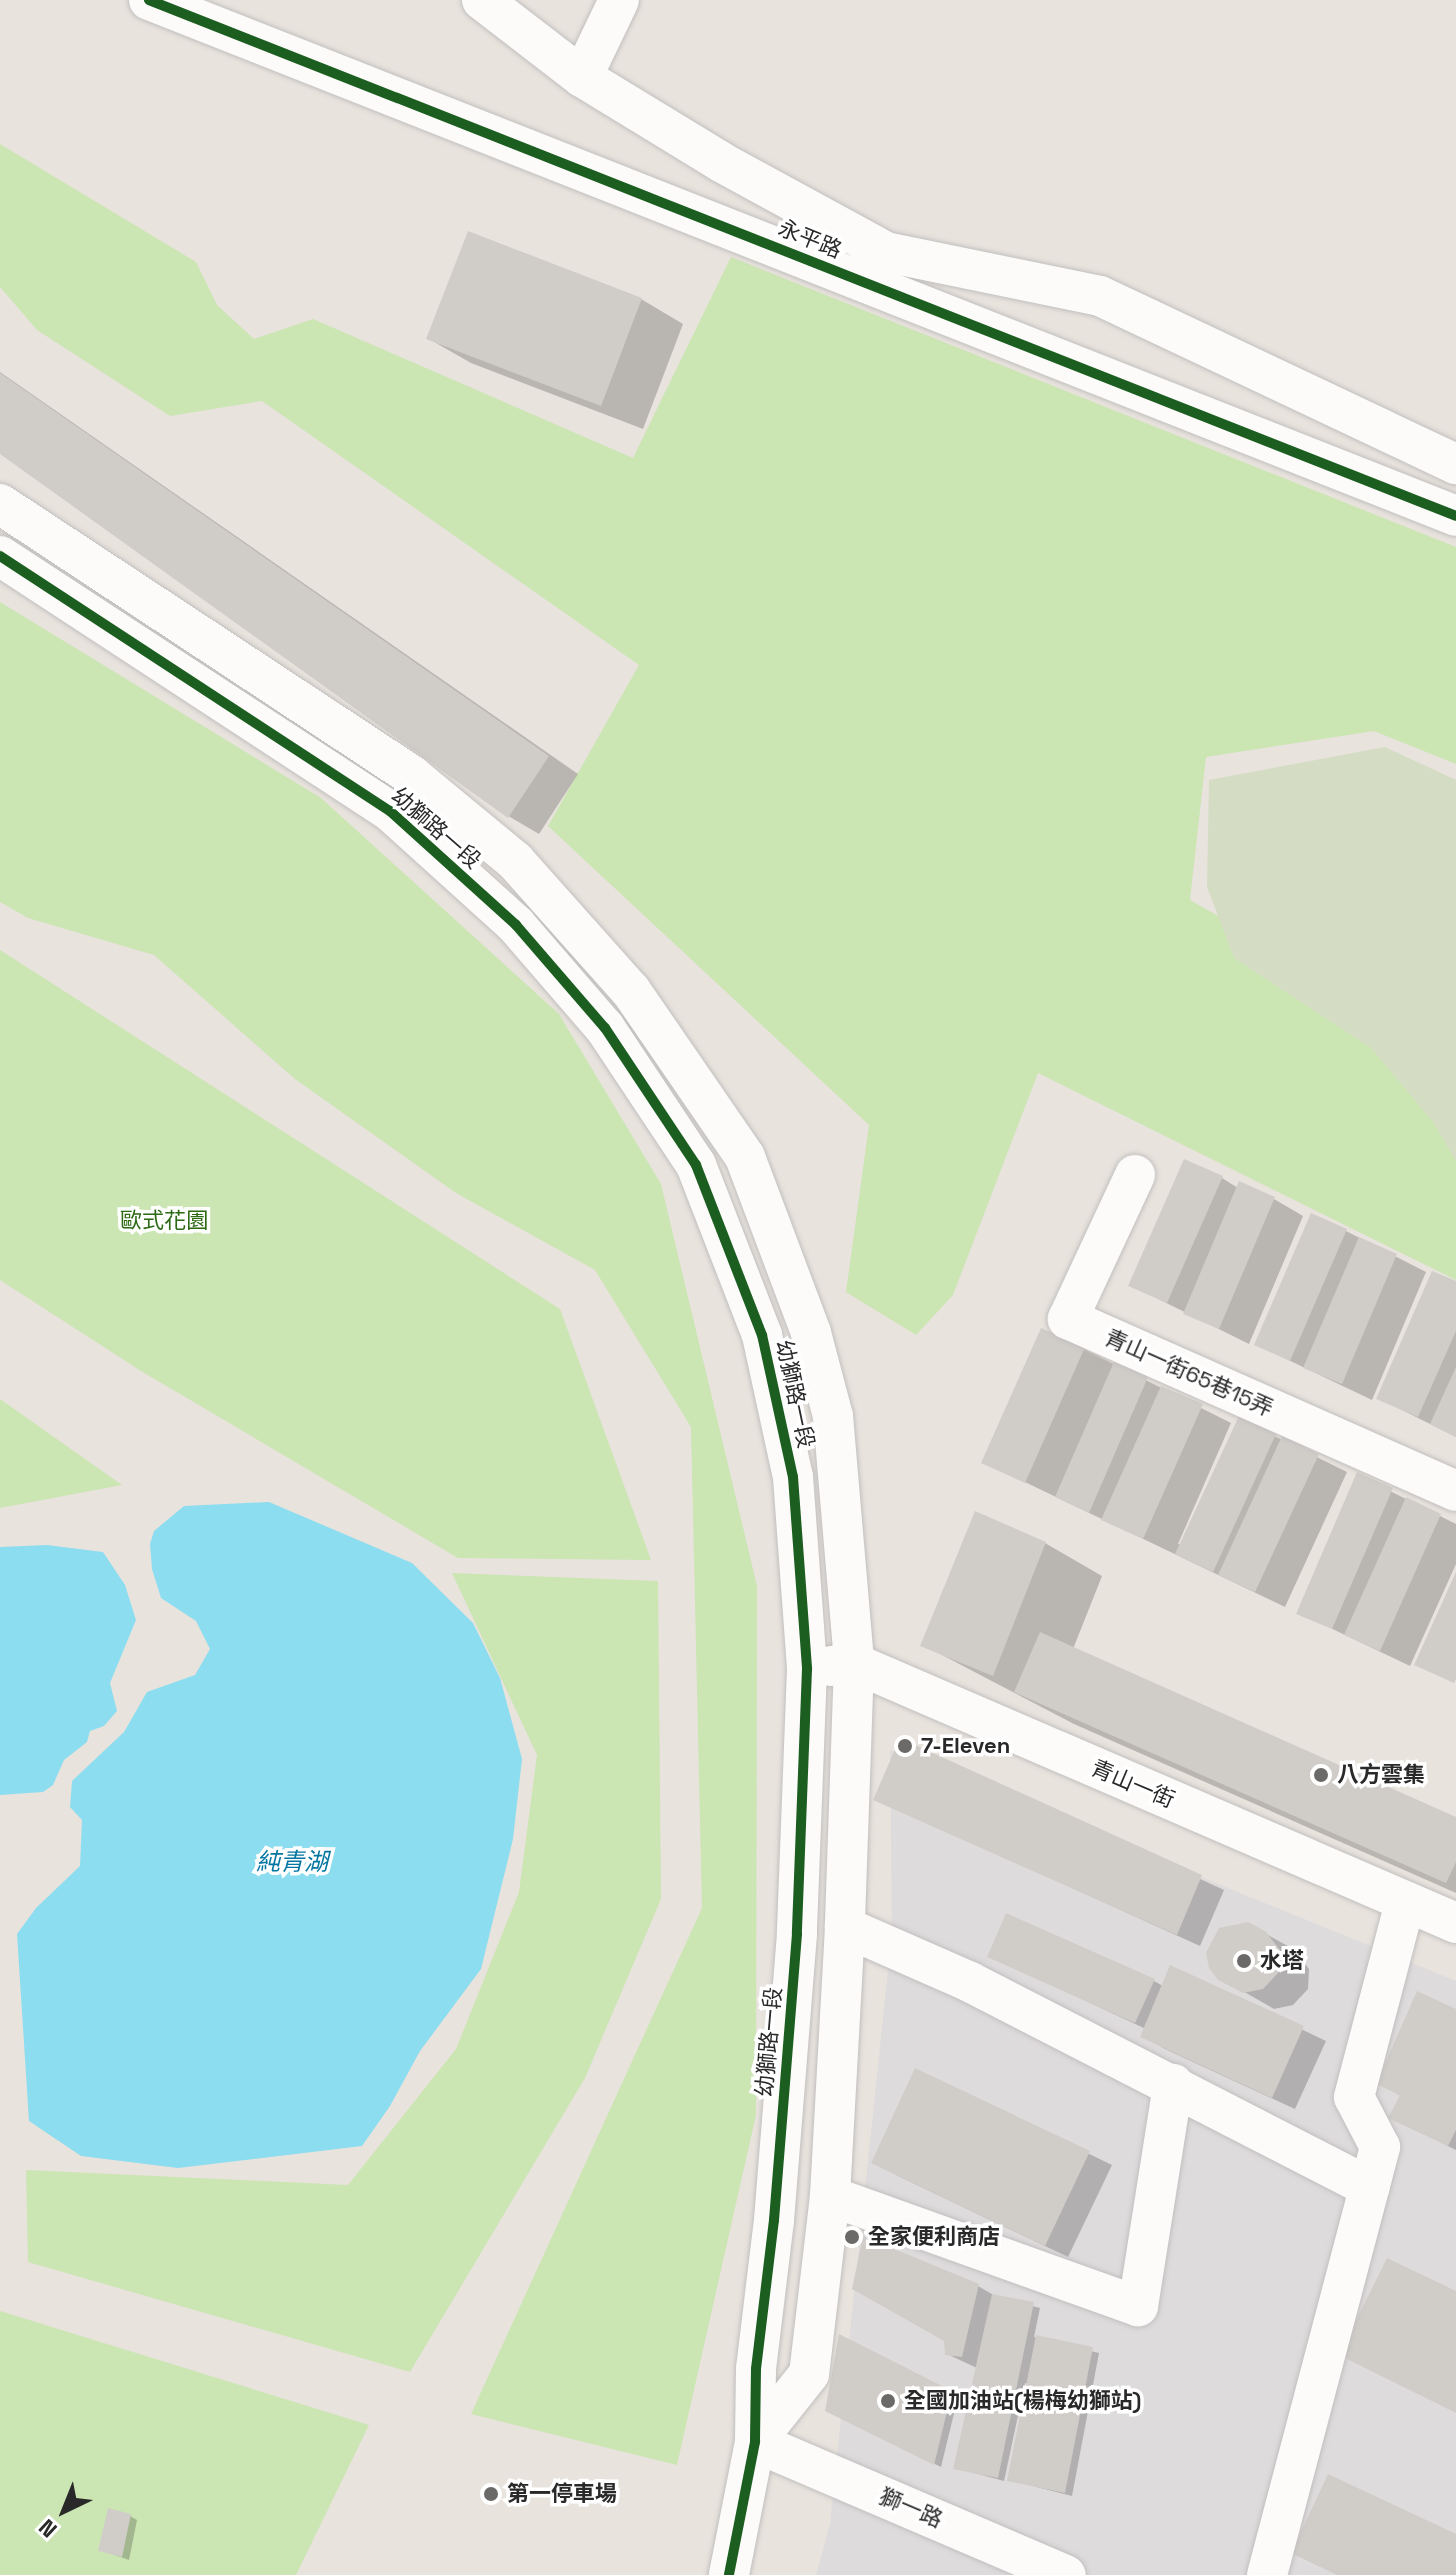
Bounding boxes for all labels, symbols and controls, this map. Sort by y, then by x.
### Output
street label: 永平路 [774,214,846,264]
street label: 幼獅路一段 [386,782,486,874]
park label: 歐式花園 [120,1208,208,1234]
street label: 青山一街65巷15弄 [1101,1324,1277,1422]
street label: 幼獅路一段 [771,1337,819,1451]
place label: 7-Eleven [921,1733,1010,1759]
marker: 7-Eleven [896,1737,914,1755]
street label: 青山一街 [1087,1755,1179,1813]
place label: 八方雲集 [1337,1762,1425,1788]
marker: 八方雲集 [1312,1766,1330,1784]
water label: 純青湖 [256,1848,328,1876]
place label: 水塔 [1260,1948,1304,1974]
marker: 水塔 [1235,1952,1253,1970]
street label: 幼獅路一段 [751,1986,787,2098]
place label: 全家便利商店 [868,2224,1000,2250]
marker: 全家便利商店 [843,2228,861,2246]
place label: 全國加油站(楊梅幼獅站) [904,2388,1141,2414]
marker: 全國加油站(楊梅幼獅站) [879,2392,897,2410]
north arrow [24,2471,104,2551]
place label: 第一停車場 [507,2481,617,2507]
street label: 獅一路 [875,2483,947,2533]
marker: 第一停車場 [482,2485,500,2503]
text: N [33,2513,63,2544]

